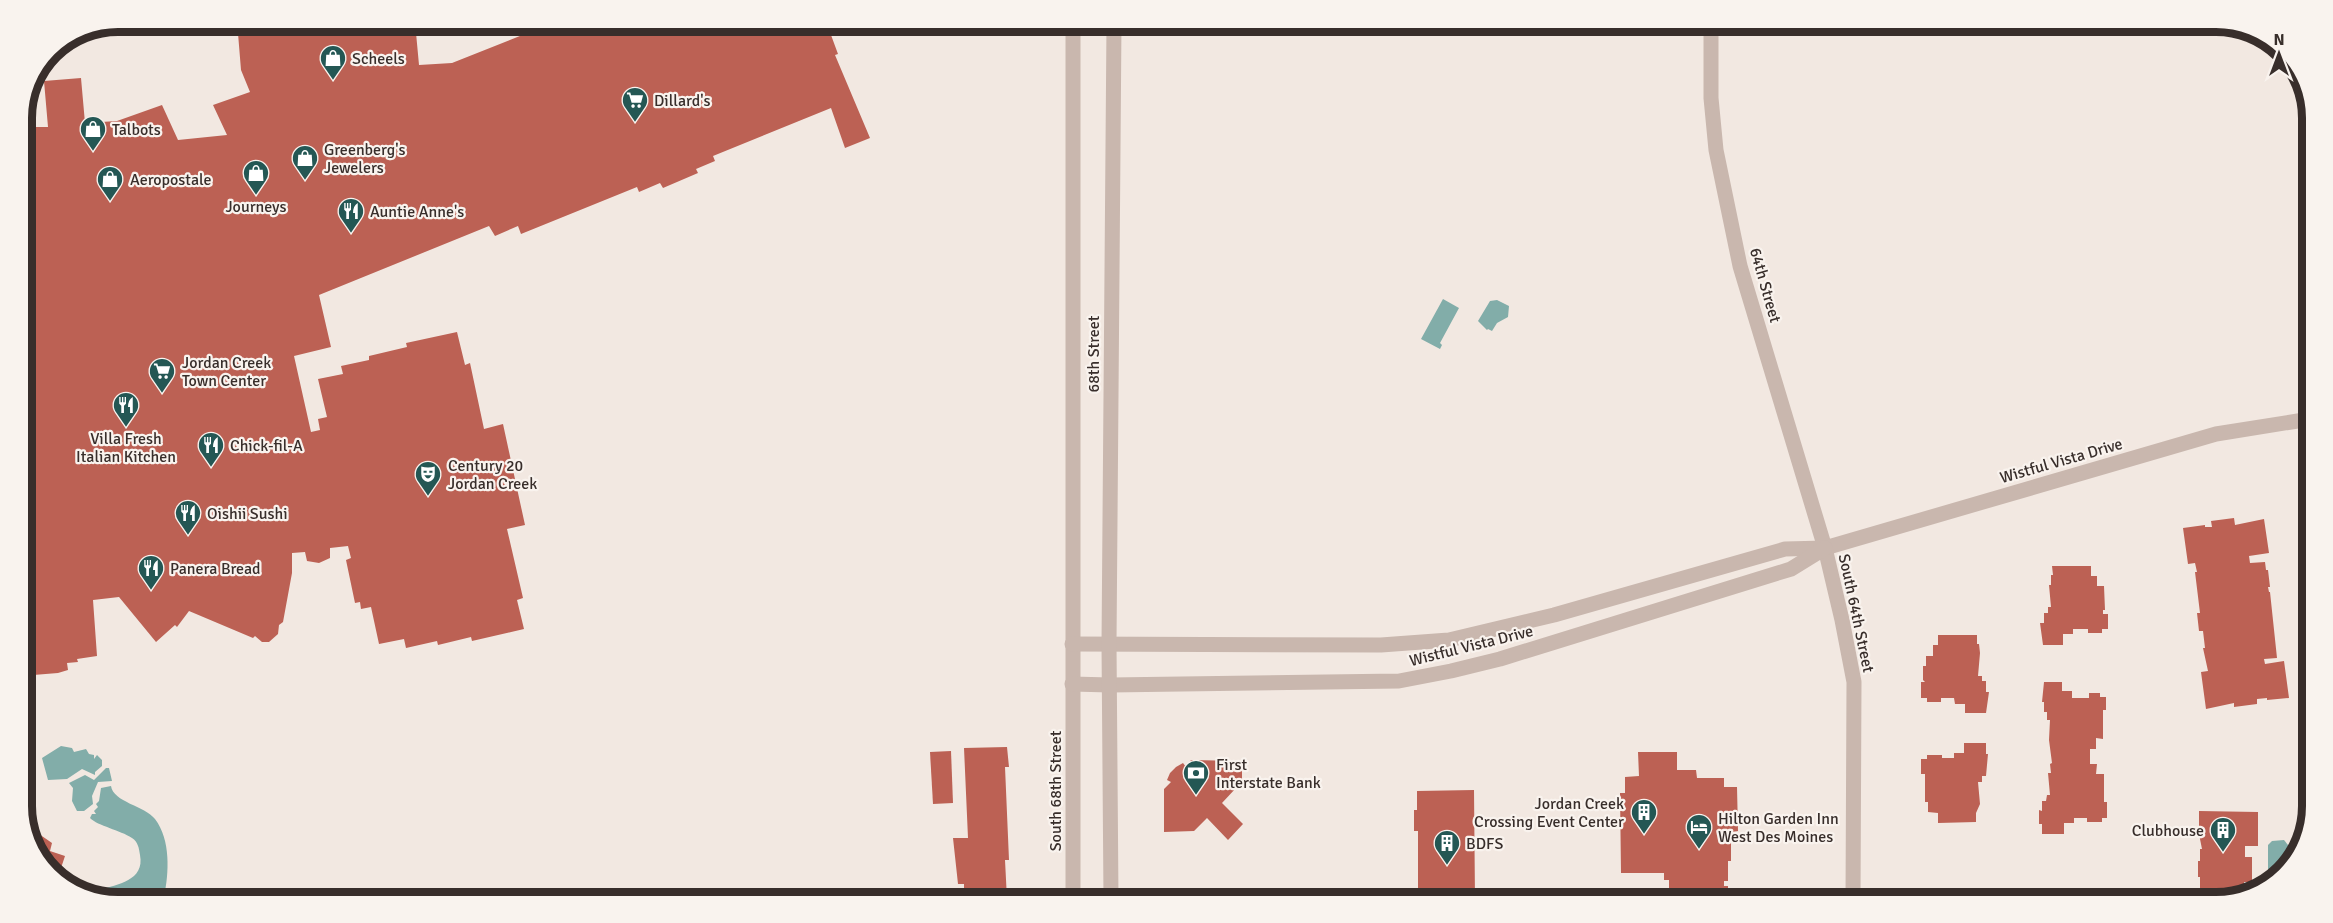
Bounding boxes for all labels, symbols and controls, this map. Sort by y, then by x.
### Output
north arrow [2249,24,2309,84]
text: N [2273,30,2285,50]
shop icon: Scheels [318,43,348,81]
place label: Scheels [352,49,405,69]
supermarket icon: Dillard's [620,85,650,123]
place label: Dillard's [654,91,711,111]
shop icon: Talbots [78,114,108,152]
place label: Talbots [112,120,161,140]
place label: Greenberg's Jewelers [324,140,406,178]
shop icon: Greenberg's Jewelers [290,143,320,181]
shop icon: Journeys [241,158,271,196]
shop icon: Aeropostale [95,164,125,202]
place label: Aeropostale [130,170,212,190]
restaurant icon: Auntie Anne's [336,196,366,234]
place label: Journeys [225,197,287,217]
place label: Auntie Anne's [370,202,464,222]
street label: 64th Street [1745,246,1785,325]
street label: 68th Street [1084,315,1104,392]
place label: Jordan Creek Town Center [182,353,271,391]
supermarket icon: Jordan Creek Town Center [147,356,177,394]
restaurant icon: Villa Fresh Italian Kitchen [111,390,141,428]
place label: Villa Fresh Italian Kitchen [76,429,176,467]
restaurant icon: Chick-fil-A [196,430,226,468]
street label: Wistful Vista Drive [1998,434,2125,488]
place label: Chick-fil-A [230,436,303,456]
place label: Century 20 Jordan Creek [448,456,537,494]
theatre icon: Century 20 Jordan Creek [413,459,443,497]
restaurant icon: Oishii Sushi [173,498,203,536]
place label: Oishii Sushi [207,504,288,524]
street label: South 64th Street [1834,552,1878,675]
restaurant icon: Panera Bread [136,553,166,591]
place label: Panera Bread [170,559,261,579]
street label: Wistful Vista Drive [1407,621,1535,671]
street label: South 68th Street [1046,730,1066,851]
place label: First Interstate Bank [1216,755,1321,793]
bank icon: First Interstate Bank [1181,758,1211,796]
place label: Jordan Creek Crossing Event Center [1474,794,1624,832]
building icon: Jordan Creek Crossing Event Center [1629,797,1659,835]
place label: Hilton Garden Inn West Des Moines [1718,809,1839,847]
hotel icon: Hilton Garden Inn West Des Moines [1684,812,1714,850]
building icon: Clubhouse [2208,815,2238,853]
place label: Clubhouse [2132,821,2204,841]
building icon: BDFS [1432,828,1462,866]
place label: BDFS [1466,834,1503,854]

